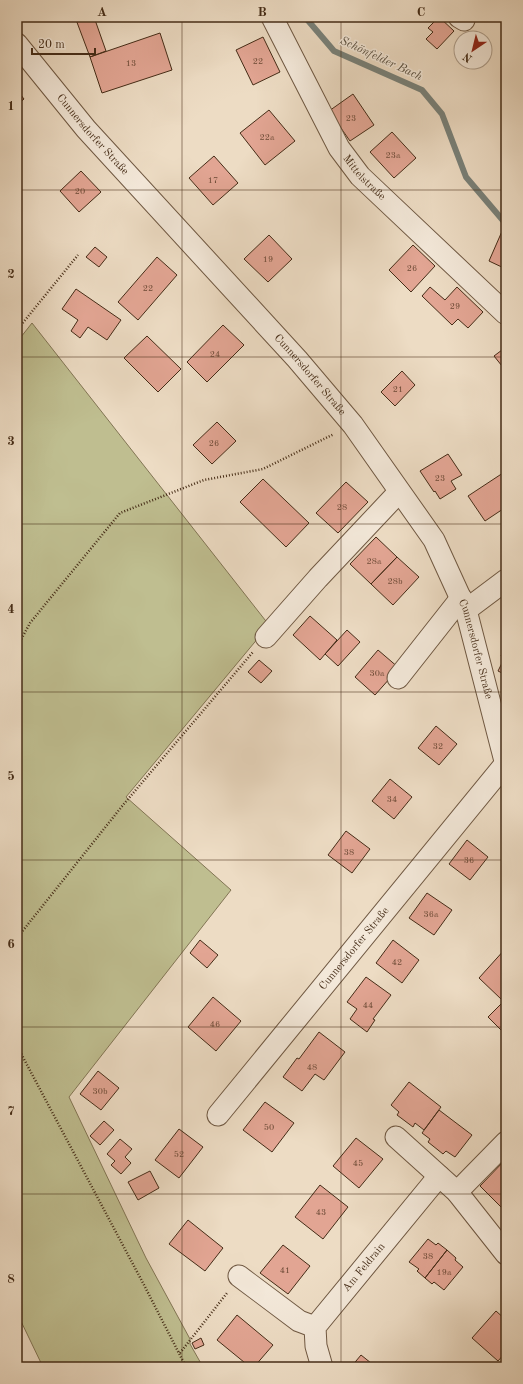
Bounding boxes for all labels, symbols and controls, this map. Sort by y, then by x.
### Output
text: A [97,6,107,19]
text: B [257,6,267,19]
text: C [417,6,425,19]
scale bar [32,30,95,56]
north arrow [453,30,493,70]
water label: Schönfelder Bach [338,34,424,83]
text: 20 m [38,39,65,51]
text: N [461,50,475,64]
house number: 22 [253,57,263,66]
house number: 13 [126,59,136,68]
street label: Cunnersdorfer Straße [55,92,131,177]
text: 1 [7,100,15,113]
house number: 23 [346,114,356,123]
house number: 22a [260,133,275,142]
house number: 23a [386,151,401,160]
street label: Mittelstraße [341,153,387,202]
house number: 17 [208,176,218,185]
house number: 20 [75,187,85,196]
house number: 19 [263,255,273,264]
house number: 26 [407,264,417,273]
text: 2 [7,268,15,281]
house number: 22 [143,284,153,293]
house number: 29 [450,302,460,311]
street label: Cunnersdorfer Straße [272,332,348,417]
house number: 24 [210,350,220,359]
house number: 21 [393,385,403,394]
text: 3 [7,435,15,448]
house number: 26 [209,439,219,448]
house number: 23 [435,474,445,483]
house number: 28 [337,503,347,512]
house number: 28a [367,557,382,566]
house number: 28b [387,577,403,586]
street label: Cunnersdorfer Straße [456,597,494,700]
text: 4 [7,603,15,616]
house number: 30a [370,669,385,678]
house number: 32 [433,742,443,751]
text: 5 [7,770,15,783]
house number: 34 [387,795,397,804]
house number: 38 [344,848,354,857]
house number: 36 [464,856,474,865]
street label: Cunnersdorfer Straße [317,905,391,992]
house number: 36a [424,910,439,919]
text: 6 [7,938,15,951]
house number: 42 [392,958,402,967]
house number: 44 [363,1001,373,1010]
house number: 46 [210,1020,220,1029]
house number: 48 [307,1063,317,1072]
house number: 30b [92,1087,108,1096]
text: 7 [7,1105,15,1118]
house number: 50 [264,1123,274,1132]
house number: 52 [174,1150,184,1159]
house number: 45 [353,1159,363,1168]
house number: 43 [316,1208,326,1217]
street label: Am Feldrain [341,1241,387,1294]
house number: 38 [423,1252,433,1261]
house number: 41 [280,1266,290,1275]
house number: 19a [437,1268,452,1277]
text: 8 [7,1273,15,1286]

